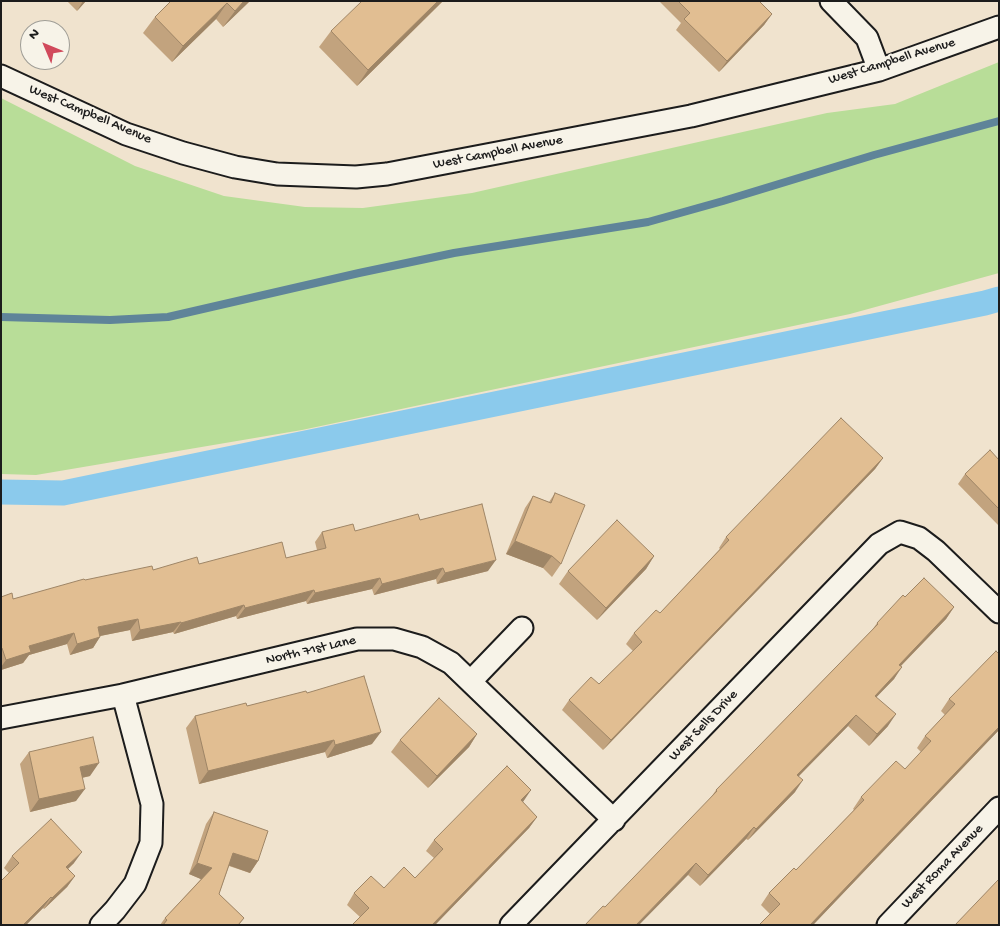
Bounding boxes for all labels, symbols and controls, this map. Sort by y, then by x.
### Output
north arrow [20,20,70,70]
text: N [25,26,44,44]
street label: West Campbell Avenue [827,35,957,89]
street label: West Campbell Avenue [26,82,154,148]
street label: West Campbell Avenue [432,132,564,174]
street label: North 71st Lane [264,632,358,670]
street label: West Sells Drive [666,687,742,765]
street label: West Roma Avenue [898,821,988,913]

